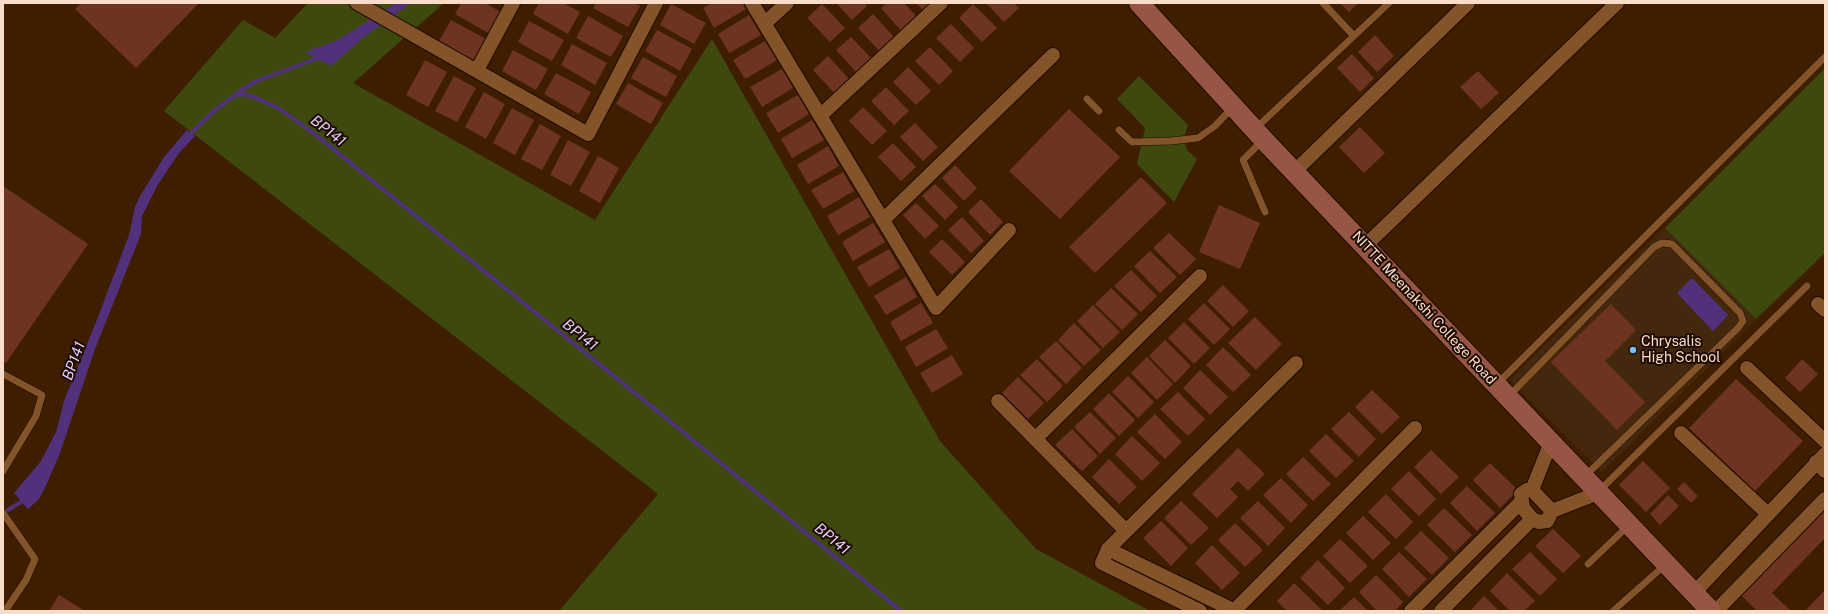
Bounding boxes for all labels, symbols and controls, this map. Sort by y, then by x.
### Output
water label: BP141 [307,112,349,150]
street label: NITTE Meenakshi College Road [1348,228,1500,388]
water label: BP141 [559,315,601,355]
place label: Chrysalis High School [1641,334,1720,366]
water label: BP141 [59,339,89,383]
marker: Chrysalis High School [1628,345,1638,355]
water label: BP141 [811,519,853,559]

